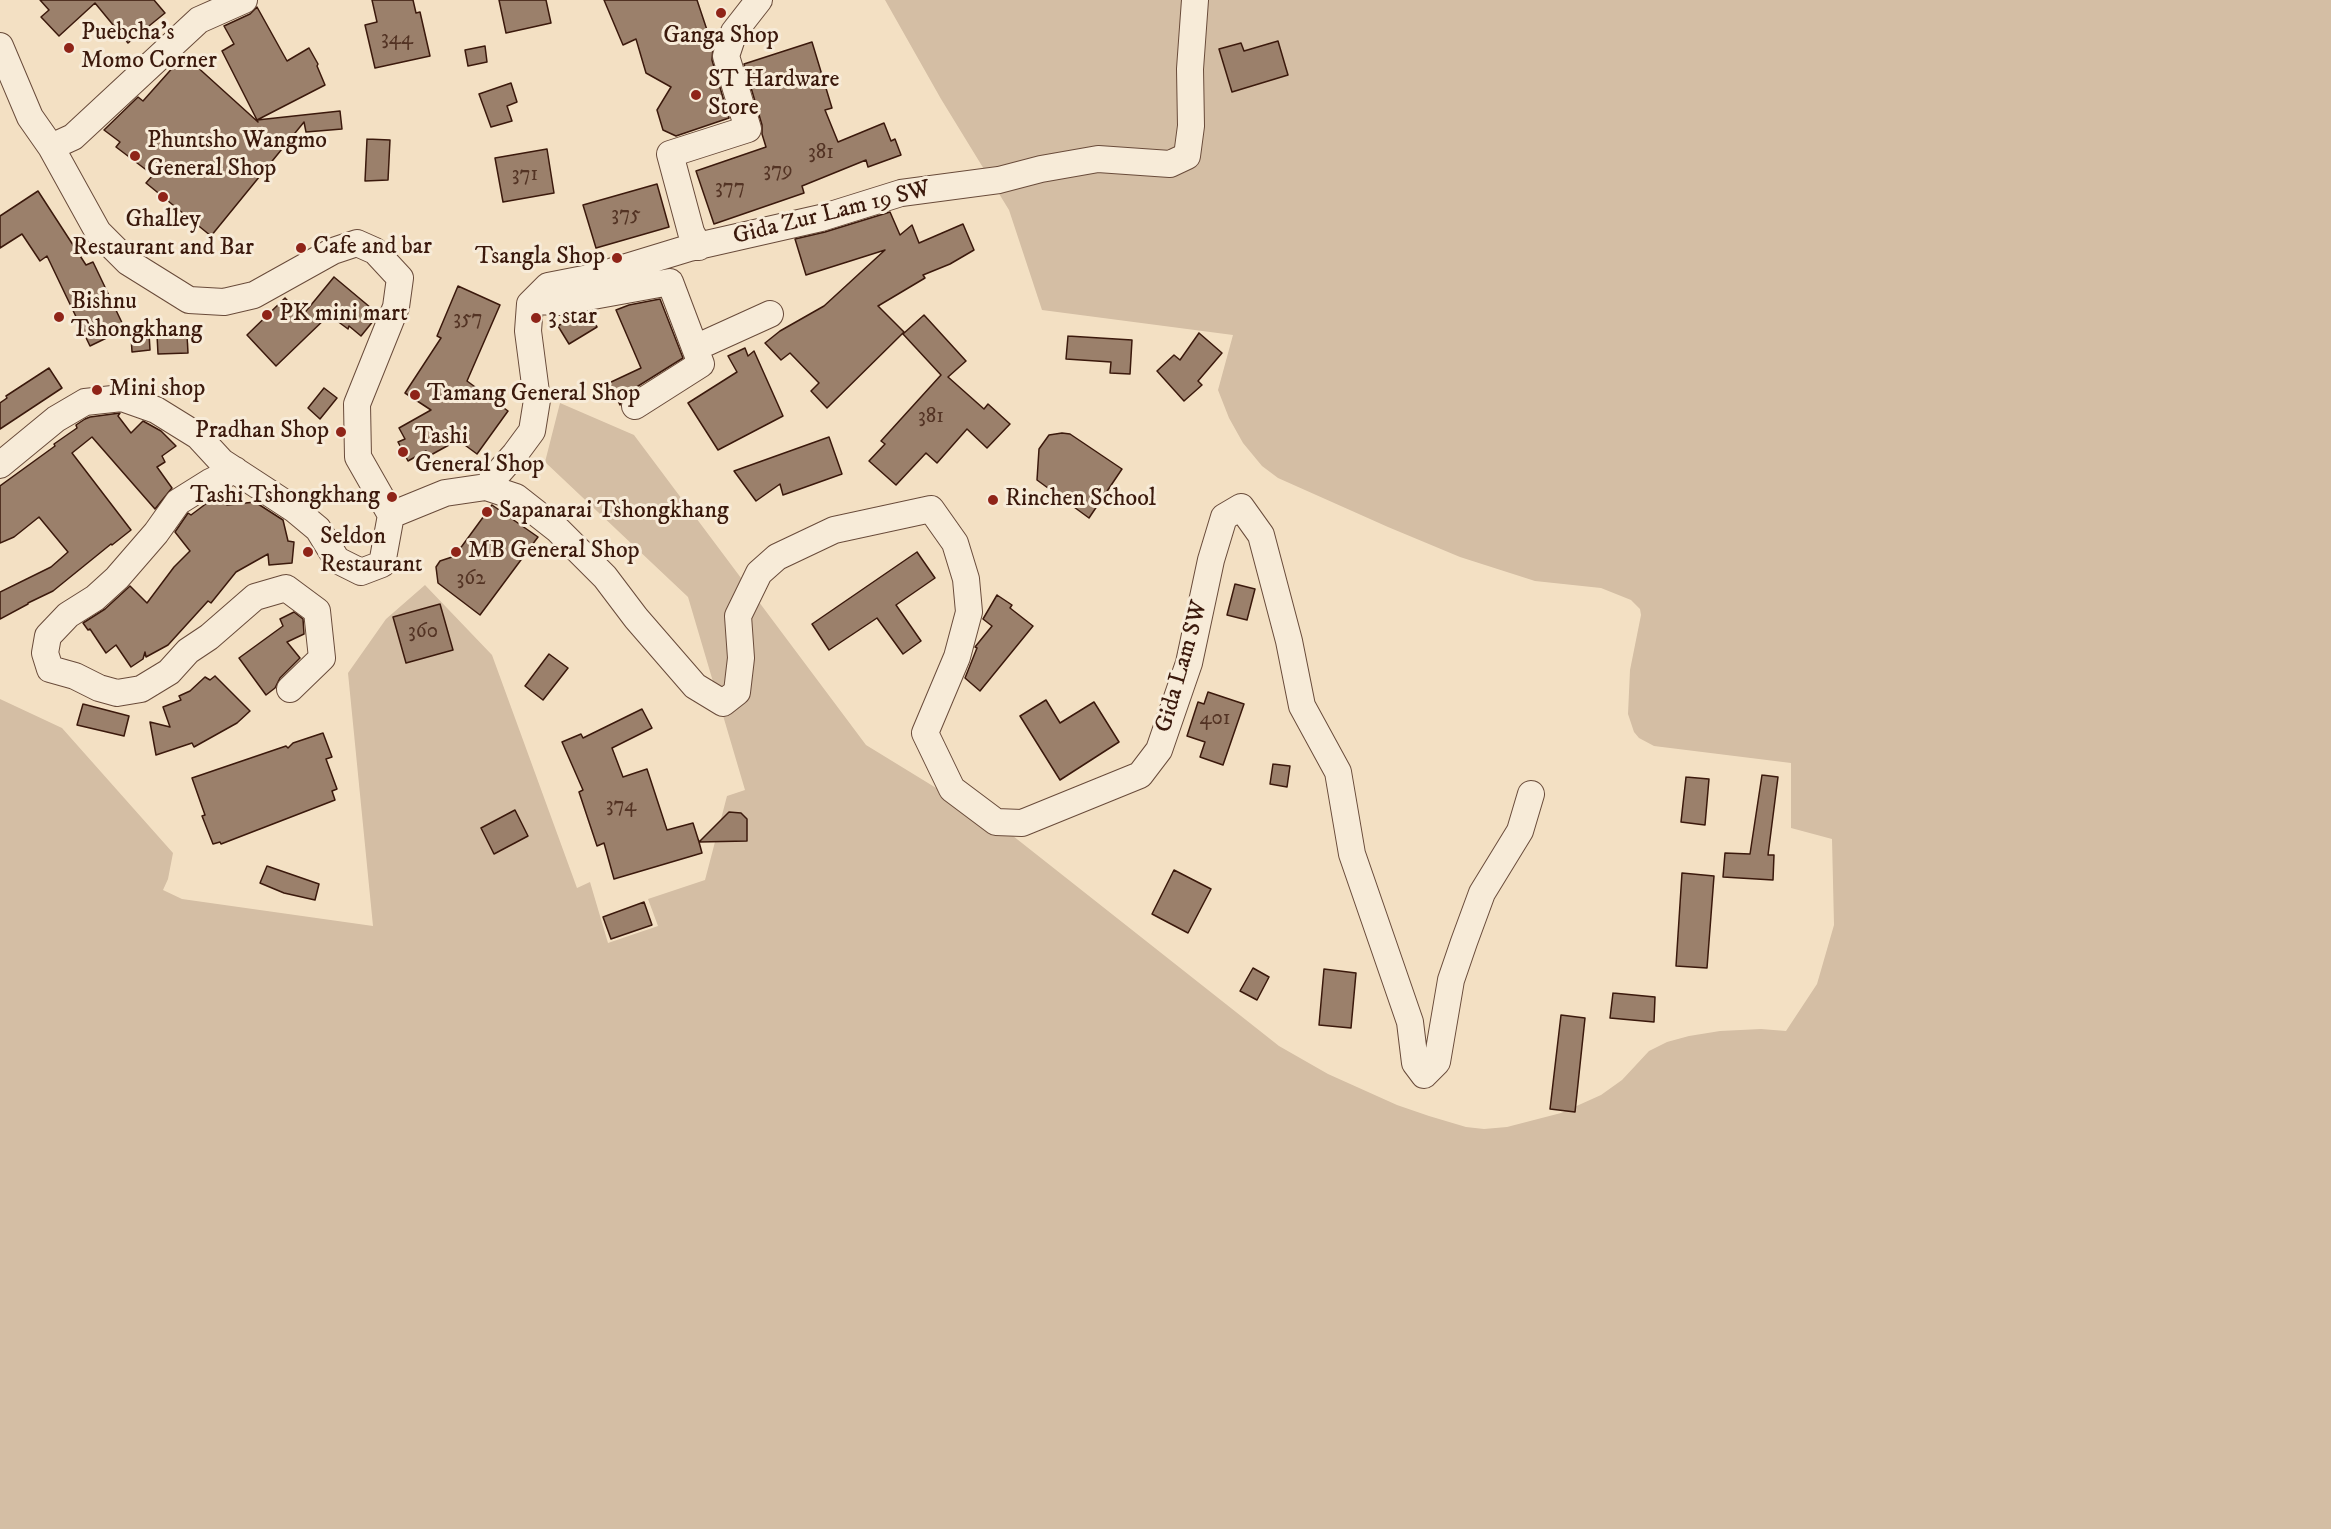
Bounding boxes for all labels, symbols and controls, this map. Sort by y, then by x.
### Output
marker: Ganga Shop [714,6,728,20]
place label: Puebcha’s Momo Corner [81,20,217,76]
place label: Ganga Shop [663,23,779,51]
house number: 344 [381,27,413,53]
marker: Puebcha’s Momo Corner [62,41,76,55]
place label: ST Hardware Store [708,67,839,123]
marker: ST Hardware Store [689,88,703,102]
place label: Phuntsho Wangmo General Shop [147,128,327,184]
house number: 381 [808,141,834,167]
marker: Phuntsho Wangmo General Shop [128,149,142,163]
house number: 379 [763,159,793,185]
house number: 371 [512,163,538,189]
house number: 377 [715,176,745,202]
street label: Gida Zur Lam 19 SW [730,176,934,252]
marker: Ghalley Restaurant and Bar [156,190,170,204]
house number: 375 [611,203,641,229]
place label: Ghalley Restaurant and Bar [72,207,254,263]
place label: Cafe and bar [313,234,432,262]
marker: Cafe and bar [294,241,308,255]
place label: Tsangla Shop [475,244,605,272]
marker: Tsangla Shop [610,251,624,265]
place label: Bishnu Tshongkhang [71,289,202,345]
place label: PK mini mart [279,301,408,329]
place label: 3 star [548,304,597,332]
house number: 357 [453,307,483,333]
marker: PK mini mart [260,308,274,322]
marker: Bishnu Tshongkhang [52,310,66,324]
marker: 3 star [529,311,543,325]
place label: Mini shop [109,376,205,404]
place label: Tamang General Shop [427,381,640,409]
marker: Mini shop [90,383,104,397]
marker: Tamang General Shop [408,388,422,402]
house number: 381 [918,405,944,431]
place label: Pradhan Shop [195,418,329,446]
place label: Tashi General Shop [415,424,544,480]
marker: Pradhan Shop [334,425,348,439]
marker: Tashi General Shop [396,445,410,459]
place label: Tashi Tshongkhang [190,483,380,511]
place label: Rinchen School [1005,486,1156,514]
marker: Tashi Tshongkhang [385,490,399,504]
marker: Rinchen School [986,493,1000,507]
place label: Sapanarai Tshongkhang [499,498,729,526]
marker: Sapanarai Tshongkhang [480,505,494,519]
place label: Seldon Restaurant [320,524,422,580]
place label: MB General Shop [468,538,640,566]
marker: Seldon Restaurant [301,545,315,559]
marker: MB General Shop [449,545,463,559]
house number: 362 [456,567,486,593]
street label: Gida Lam SW [1150,598,1216,736]
house number: 360 [408,620,438,646]
house number: 401 [1199,707,1231,733]
house number: 374 [606,794,636,820]

